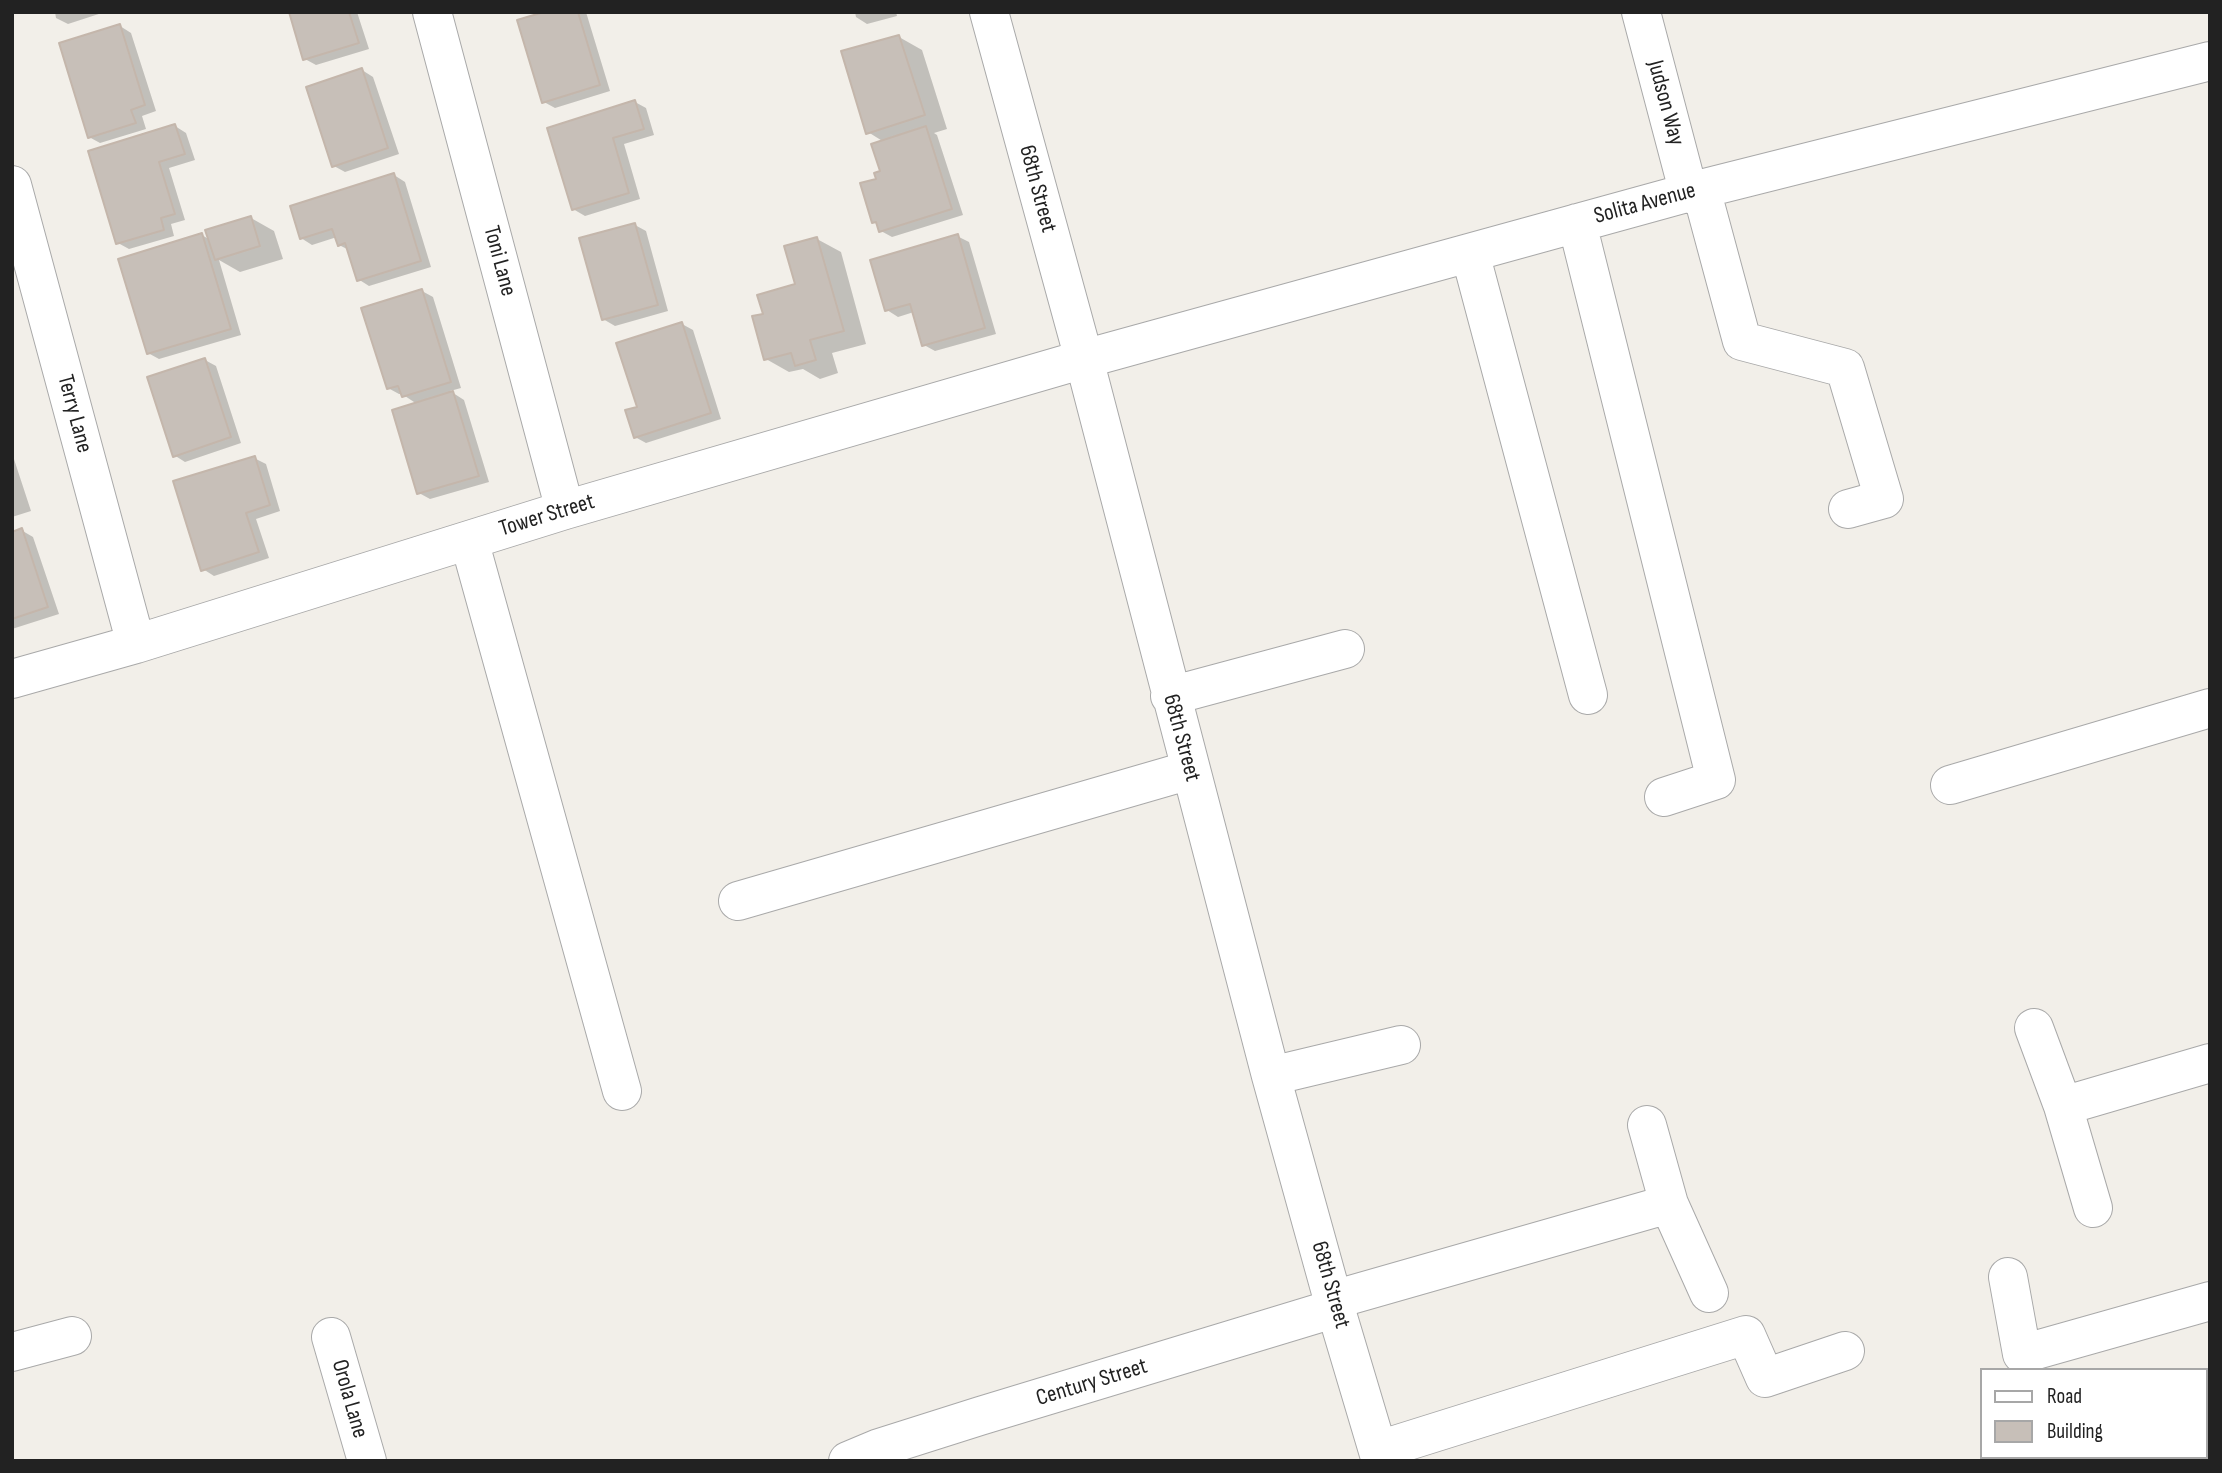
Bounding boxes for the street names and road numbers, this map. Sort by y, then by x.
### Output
street label: Judson Way [1640,57,1690,149]
street label: 68th Street [1012,142,1062,236]
street label: Solita Avenue [1591,177,1699,231]
street label: Toni Lane [476,223,522,299]
street label: Terry Lane [50,372,98,456]
street label: Tower Street [496,488,598,544]
street label: 68th Street [1156,691,1206,785]
street label: 68th Street [1304,1238,1356,1332]
street label: Century Street [1033,1353,1151,1413]
street label: Orola Lane [325,1357,373,1441]

